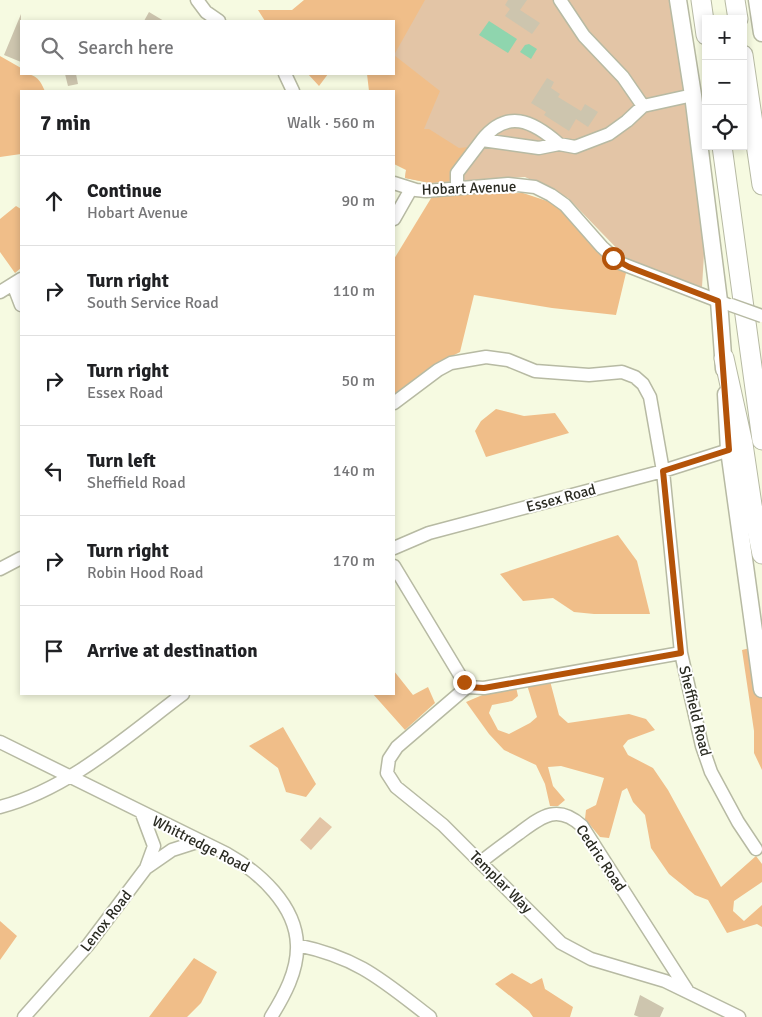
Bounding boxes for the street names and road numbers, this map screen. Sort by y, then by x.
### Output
street label: Hobart Avenue [421,177,517,199]
street label: Essex Road [524,480,598,516]
street label: Sheffield Road [675,664,715,758]
street label: Whittredge Road [149,812,253,876]
street label: Cedric Road [572,821,630,895]
street label: Templar Way [466,847,536,917]
street label: Lenox Road [76,887,136,955]

